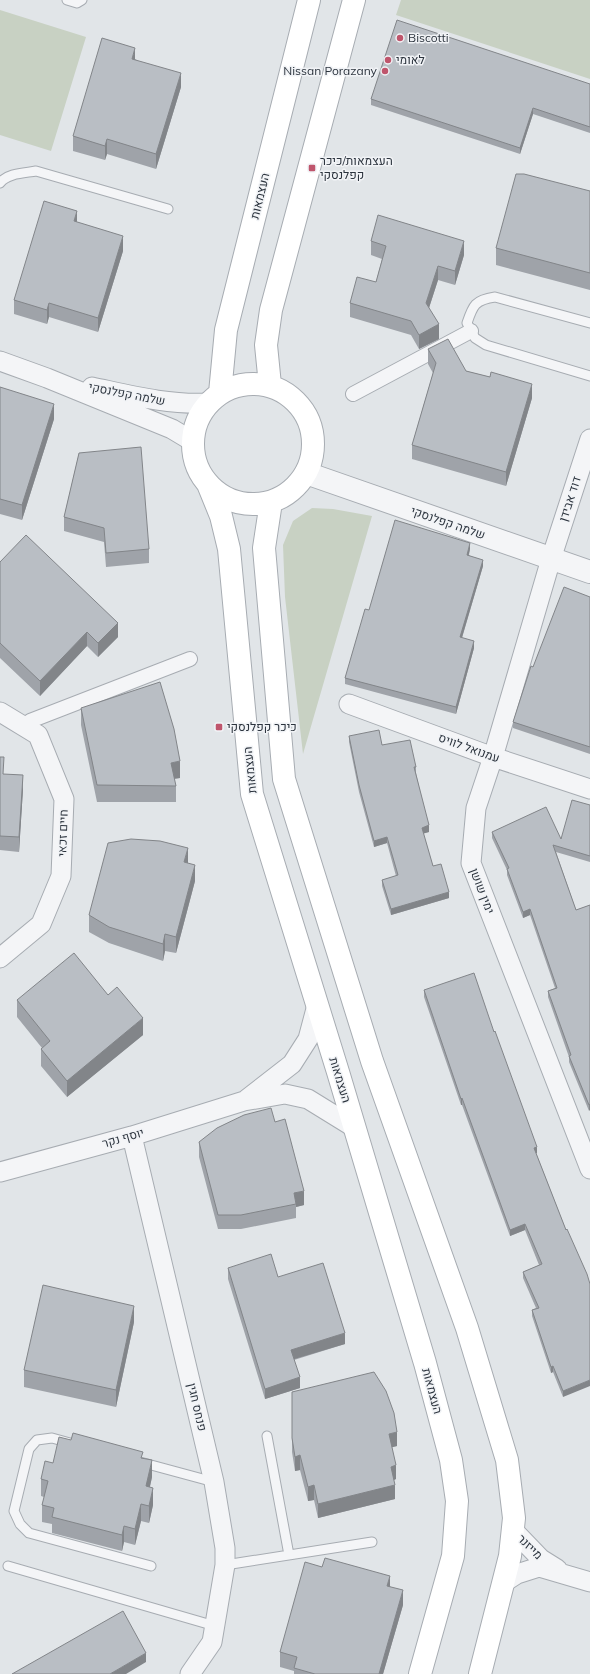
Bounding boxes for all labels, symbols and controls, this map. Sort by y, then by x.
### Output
place label: Biscotti [408,30,449,45]
marker: Biscotti [395,33,405,43]
place label: לאומי [396,52,425,67]
marker: לאומי [383,55,393,65]
place label: Nissan Porazany [283,63,378,78]
marker: Nissan Porazany [380,66,390,76]
place label: העצמאות/כיכר קפלנסקי [320,153,393,182]
marker: העצמאות/כיכר קפלנסקי [307,163,317,173]
street label: העצמאות [247,171,272,220]
street label: שלמה קפלנסקי [88,379,167,408]
street label: דוד אבידן [555,474,584,523]
street label: שלמה קפלנסקי [409,503,487,542]
place label: כיכר קפלנסקי [227,719,297,734]
marker: כיכר קפלנסקי [214,722,224,732]
street label: עמנואל לוויס [437,730,502,766]
street label: העצמאות [240,746,259,794]
street label: חיים זכאי [54,809,71,857]
street label: ימין שושן [467,866,498,916]
street label: העצמאות [326,1055,355,1104]
street label: יוסף נקר [100,1124,145,1151]
street label: העצמאות [419,1366,446,1415]
street label: פנחס חגין [185,1381,210,1432]
street label: מייזנר [515,1531,546,1562]

